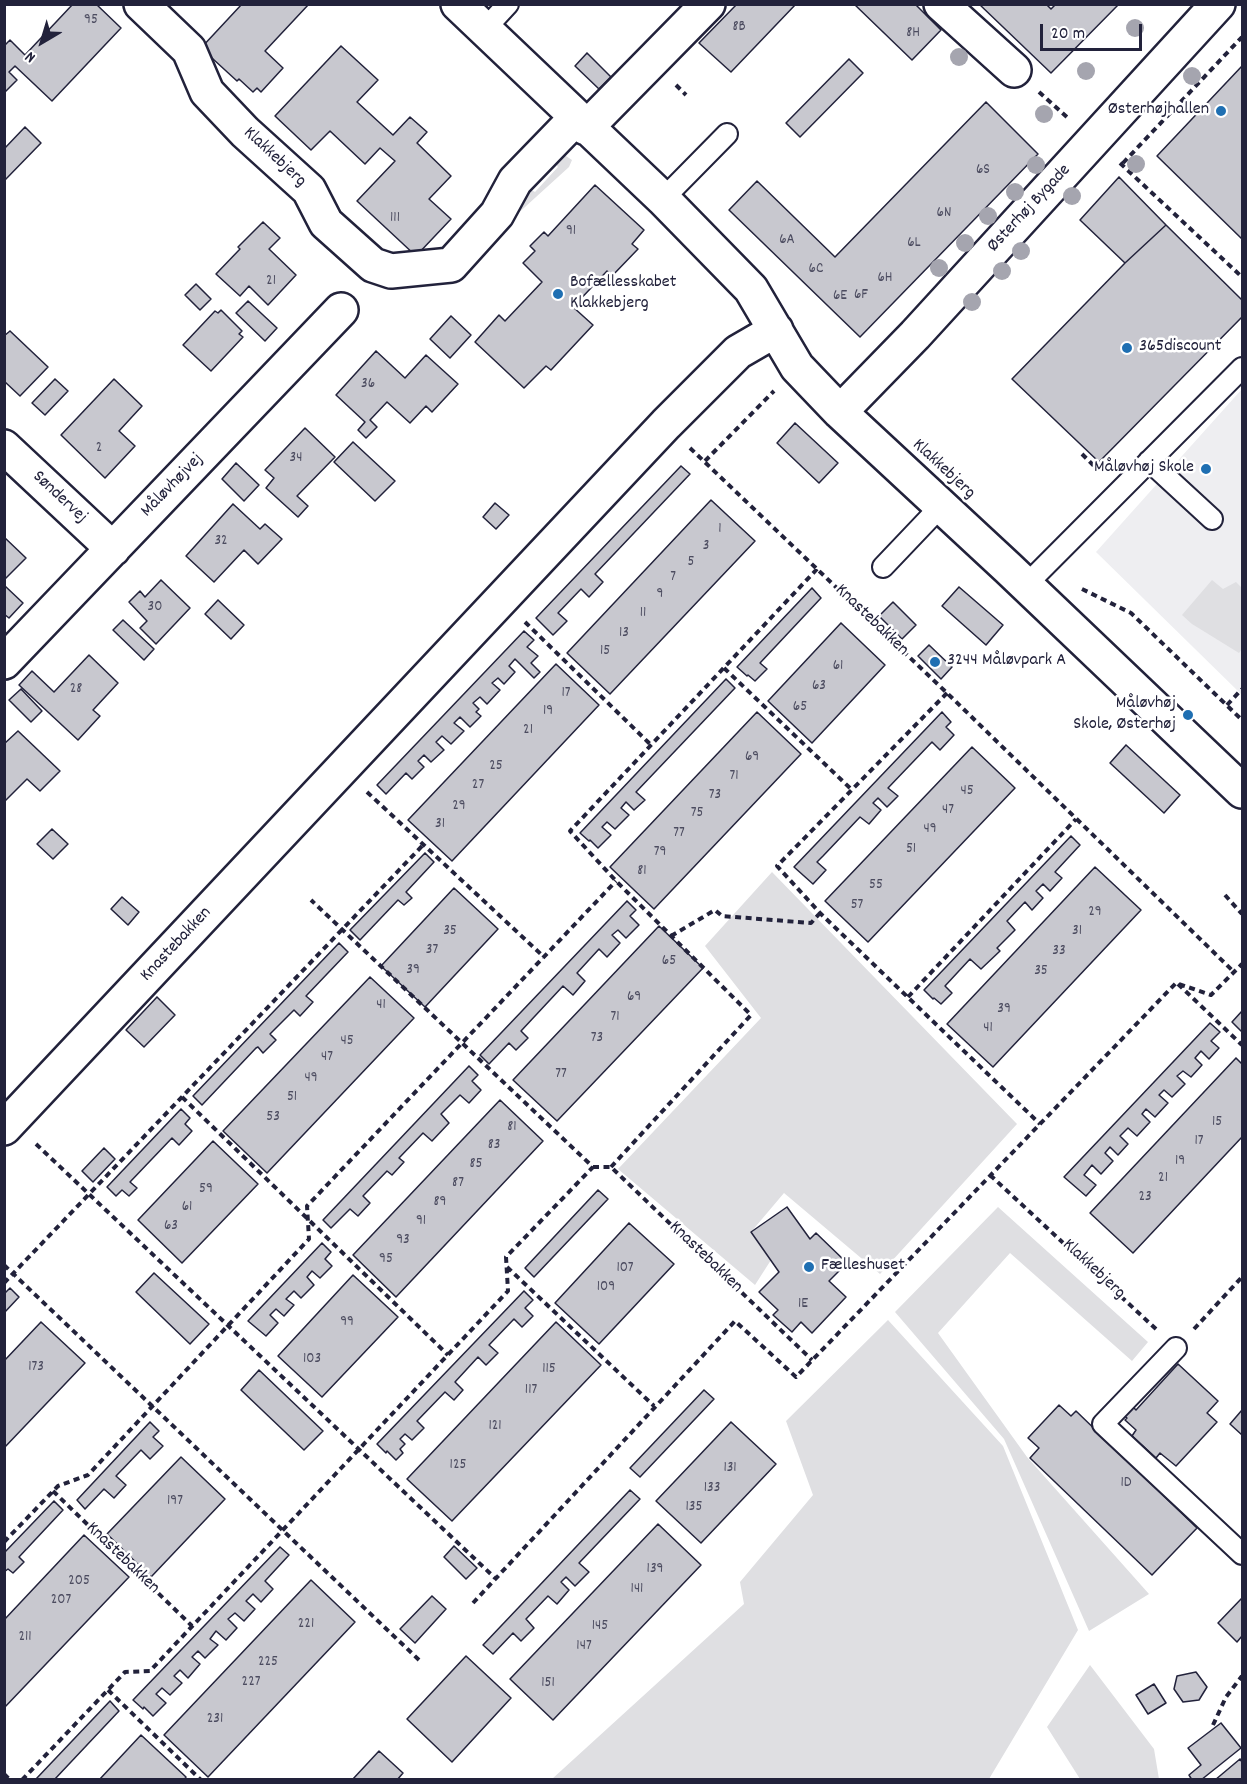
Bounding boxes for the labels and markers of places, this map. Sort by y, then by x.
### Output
place label: Østerhøjhallen [1108,100,1209,122]
marker: Østerhøjhallen [1214,104,1228,118]
place label: Bofællesskabet Klakkebjerg [570,273,676,316]
marker: Bofællesskabet Klakkebjerg [551,287,565,301]
place label: 365discount [1139,337,1221,359]
marker: 365discount [1120,341,1134,355]
place label: Måløvhøj Skole [1094,458,1194,480]
marker: Måløvhøj Skole [1199,462,1213,476]
place label: 3244 Måløvpark A [947,651,1066,673]
marker: 3244 Måløvpark A [928,655,942,669]
place label: Måløvhøj Skole, Østerhøj [1073,694,1176,736]
marker: Måløvhøj Skole, Østerhøj [1181,708,1195,722]
place label: Fælleshuset [821,1256,905,1278]
marker: Fælleshuset [802,1260,816,1274]

